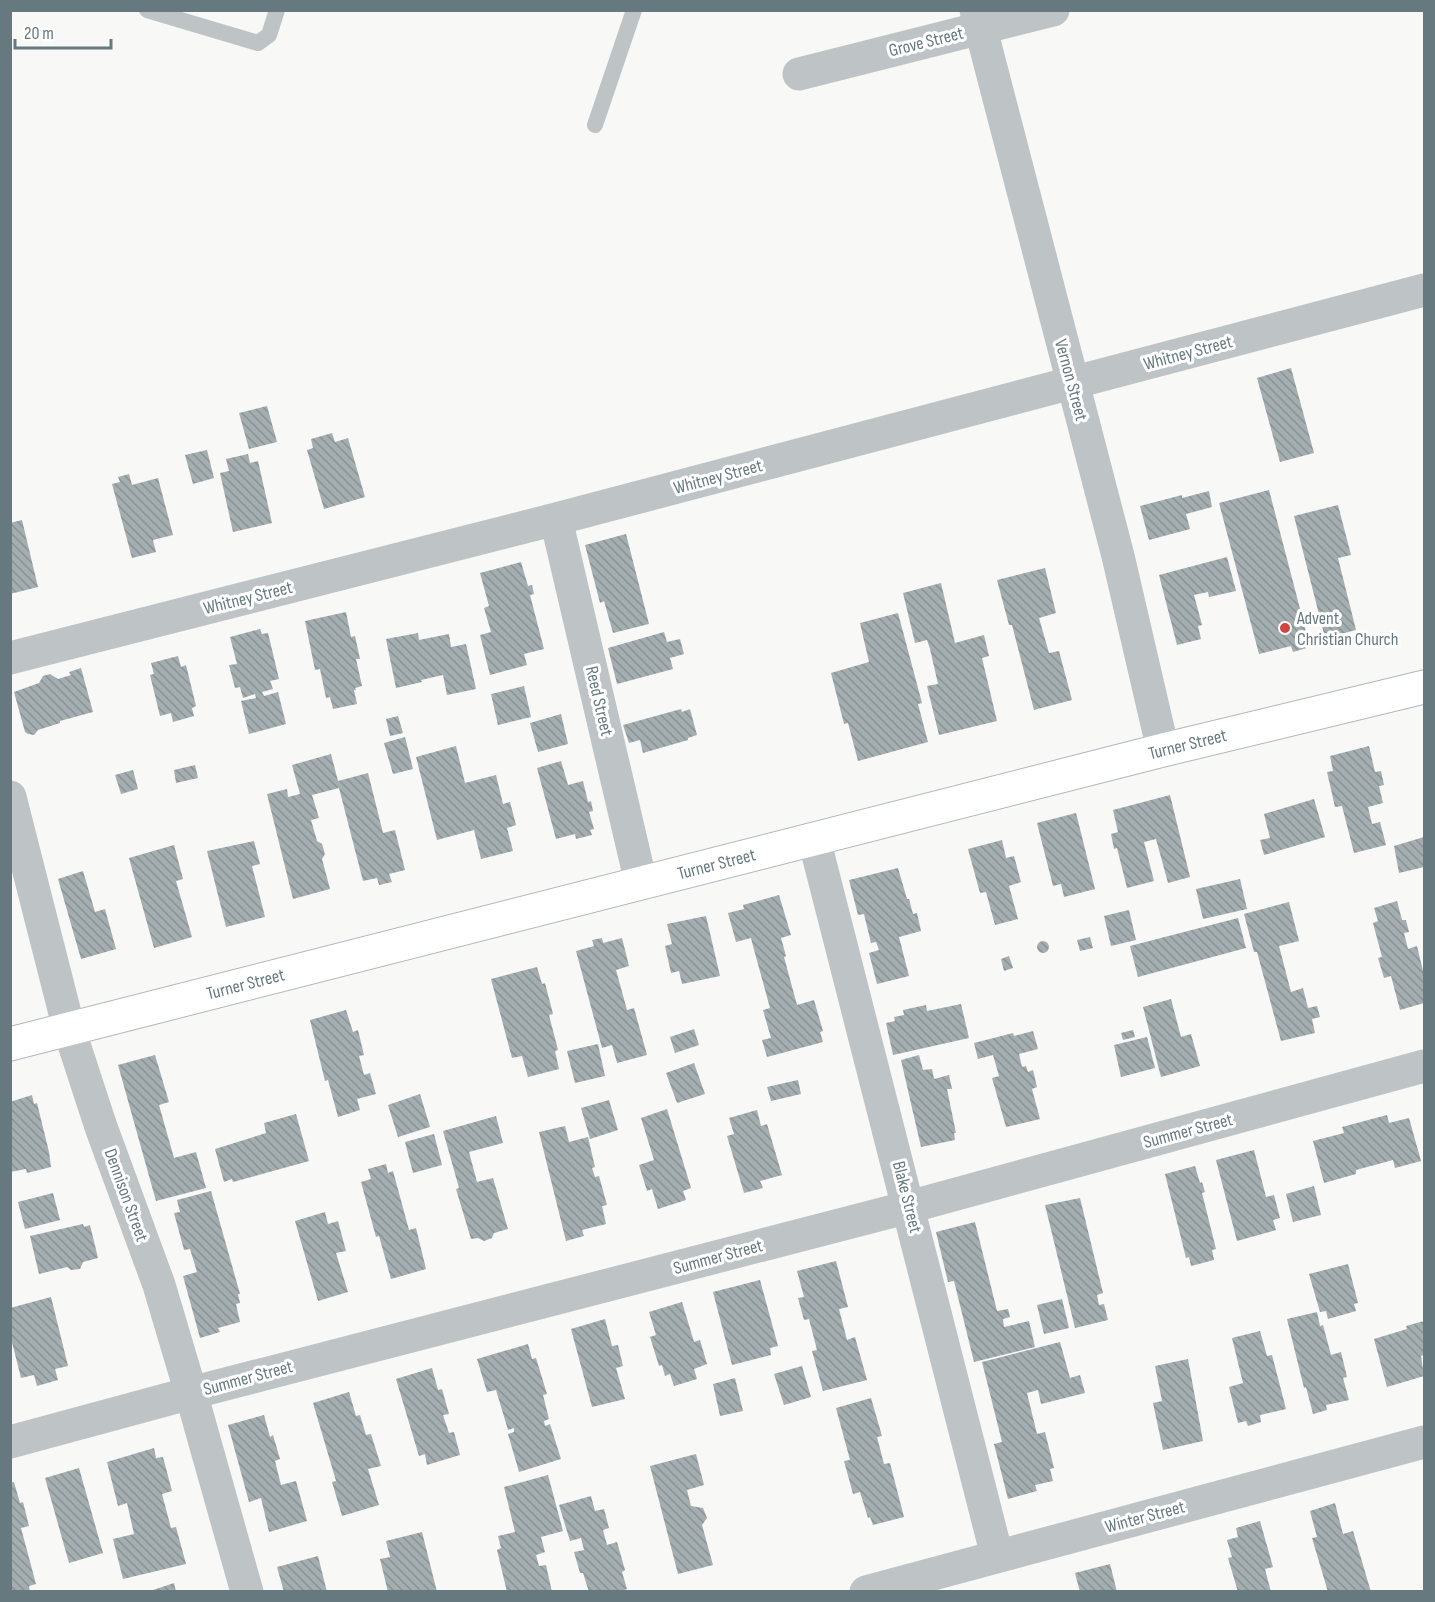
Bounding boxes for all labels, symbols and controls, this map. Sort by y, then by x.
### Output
scale bar [15,12,111,50]
street label: Grove Street [887,22,966,61]
text: 20 m [24,23,54,44]
street label: Whitney Street [1141,331,1235,375]
street label: Vernon Street [1050,337,1092,424]
street label: Whitney Street [671,455,765,499]
street label: Whitney Street [201,577,295,619]
place label: Advent Christian Church [1296,608,1398,650]
marker: Advent Christian Church [1278,621,1292,635]
street label: Reed Street [581,664,617,738]
street label: Turner Street [1146,724,1229,764]
street label: Turner Street [675,844,758,884]
street label: Turner Street [204,964,287,1004]
street label: Summer Street [1141,1109,1235,1153]
street label: Dennison Street [99,1146,153,1245]
street label: Blake Street [888,1159,926,1235]
street label: Summer Street [671,1235,765,1279]
street label: Summer Street [201,1356,295,1400]
street label: Winter Street [1103,1496,1188,1538]

